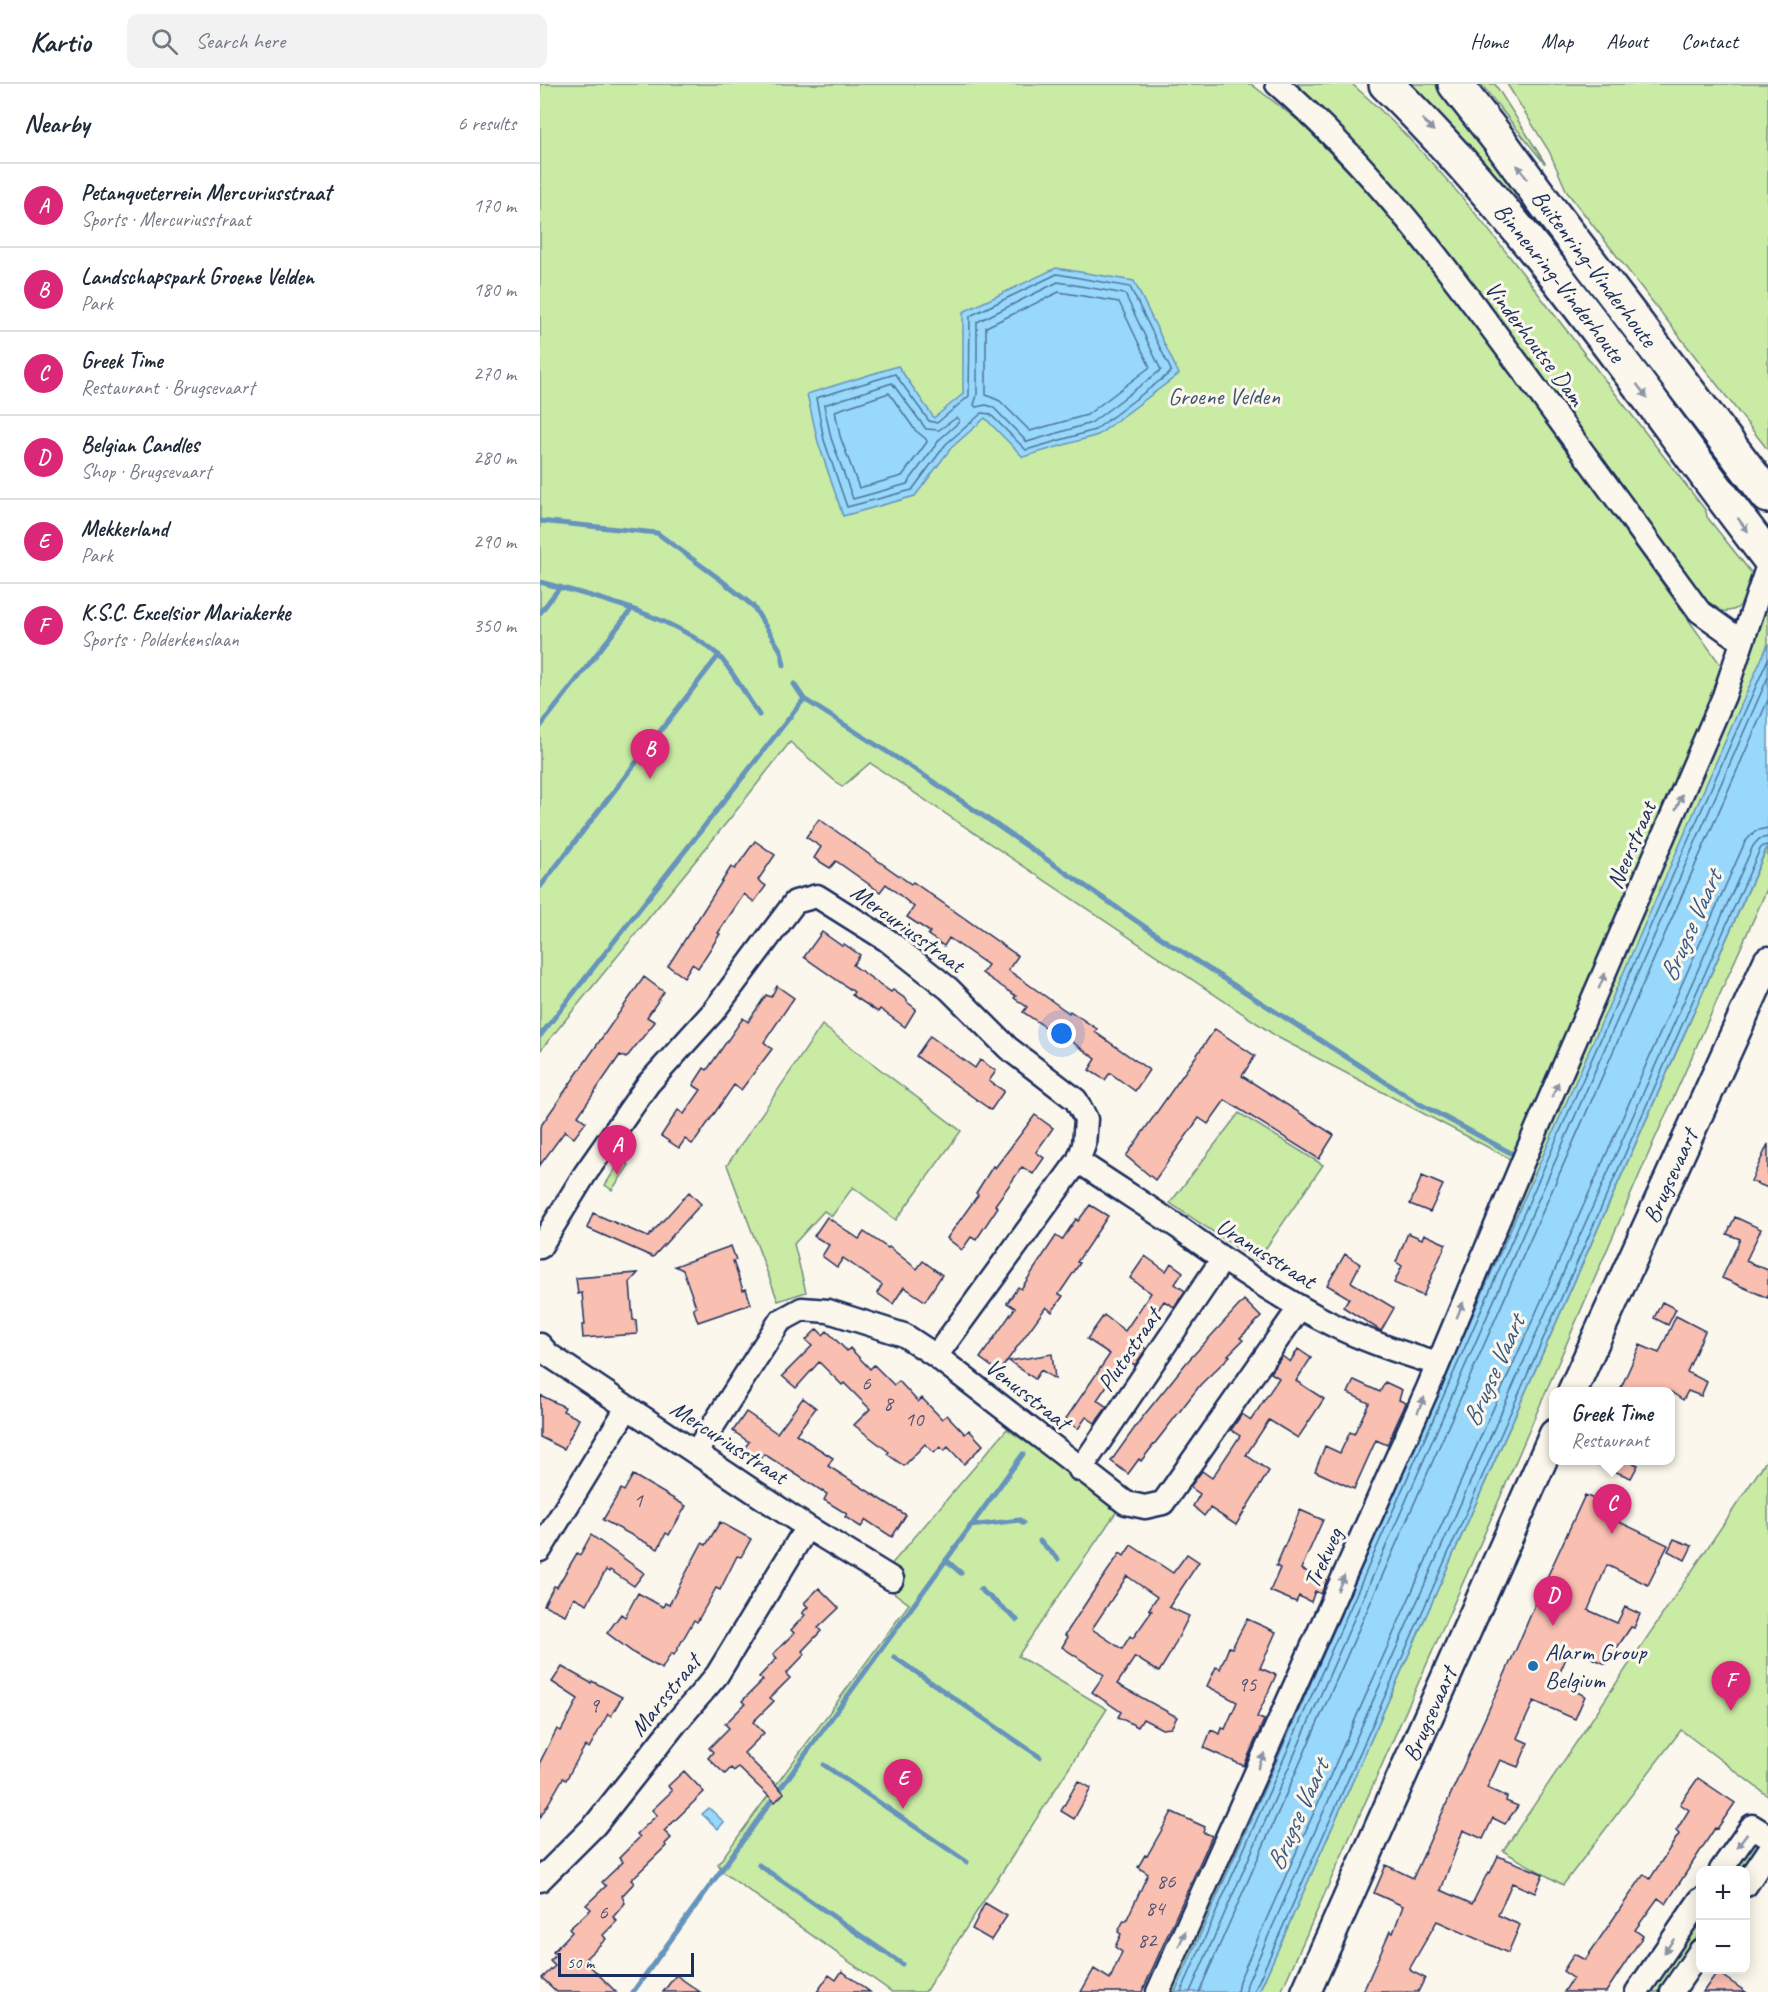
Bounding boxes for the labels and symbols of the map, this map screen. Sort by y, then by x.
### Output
one-way arrow [1420,118,1434,132]
one-way arrow [1516,164,1528,180]
street label: Buitenring-Vinderhoute [1525,184,1665,355]
street label: Binnenring-Vinderhoute [1487,197,1633,370]
street label: Vinderhoutse Dam [1478,275,1593,413]
park label: Groene Velden [1168,381,1280,411]
one-way arrow [1636,384,1648,399]
one-way arrow [1737,516,1749,532]
pin: B [630,730,670,779]
one-way arrow [1675,793,1684,811]
street label: Neerstraat [1599,795,1664,893]
water label: Brugse Vaart [1652,861,1732,986]
street label: Mercuriusstraat [845,877,972,981]
one-way arrow [1597,972,1607,990]
your location [1047,1019,1076,1048]
one-way arrow [1550,1080,1560,1098]
street label: Brugsevaart [1636,1122,1706,1228]
pin: A [598,1126,637,1175]
street label: Uranusstraat [1211,1211,1323,1296]
street label: Plutostraat [1090,1300,1169,1397]
one-way arrow [1456,1301,1465,1319]
water label: Brugse Vaart [1455,1306,1535,1431]
street label: Venusstraat [979,1351,1079,1438]
house number: 6 [861,1370,871,1396]
house number: 8 [883,1390,895,1416]
street label: Mercuriusstraat [665,1393,795,1492]
one-way arrow [1416,1396,1425,1413]
house number: 10 [905,1406,925,1432]
pin: C [1592,1484,1632,1534]
house number: 1 [633,1487,644,1513]
street label: Trekweg [1296,1522,1350,1593]
one-way arrow [1336,1573,1346,1591]
pin: D [1534,1576,1572,1626]
place label: Alarm Group Belgium [1545,1637,1648,1695]
street label: Marsstraat [623,1646,709,1742]
marker: Alarm Group Belgium [1526,1659,1540,1673]
street label: Brugsevaart [1396,1660,1465,1766]
pin: F [1712,1662,1750,1711]
house number: 95 [1238,1671,1258,1697]
house number: 9 [589,1692,600,1718]
water label: Brugse Vaart [1259,1750,1339,1875]
one-way arrow [1257,1752,1266,1769]
pin: E [884,1760,922,1809]
one-way arrow [1736,1832,1748,1848]
house number: 86 [1157,1868,1176,1894]
house number: 84 [1146,1895,1167,1921]
house number: 6 [598,1899,608,1925]
house number: 82 [1138,1927,1158,1953]
one-way arrow [1177,1929,1187,1947]
one-way arrow [1663,1938,1675,1954]
scale bar [558,1950,694,1978]

